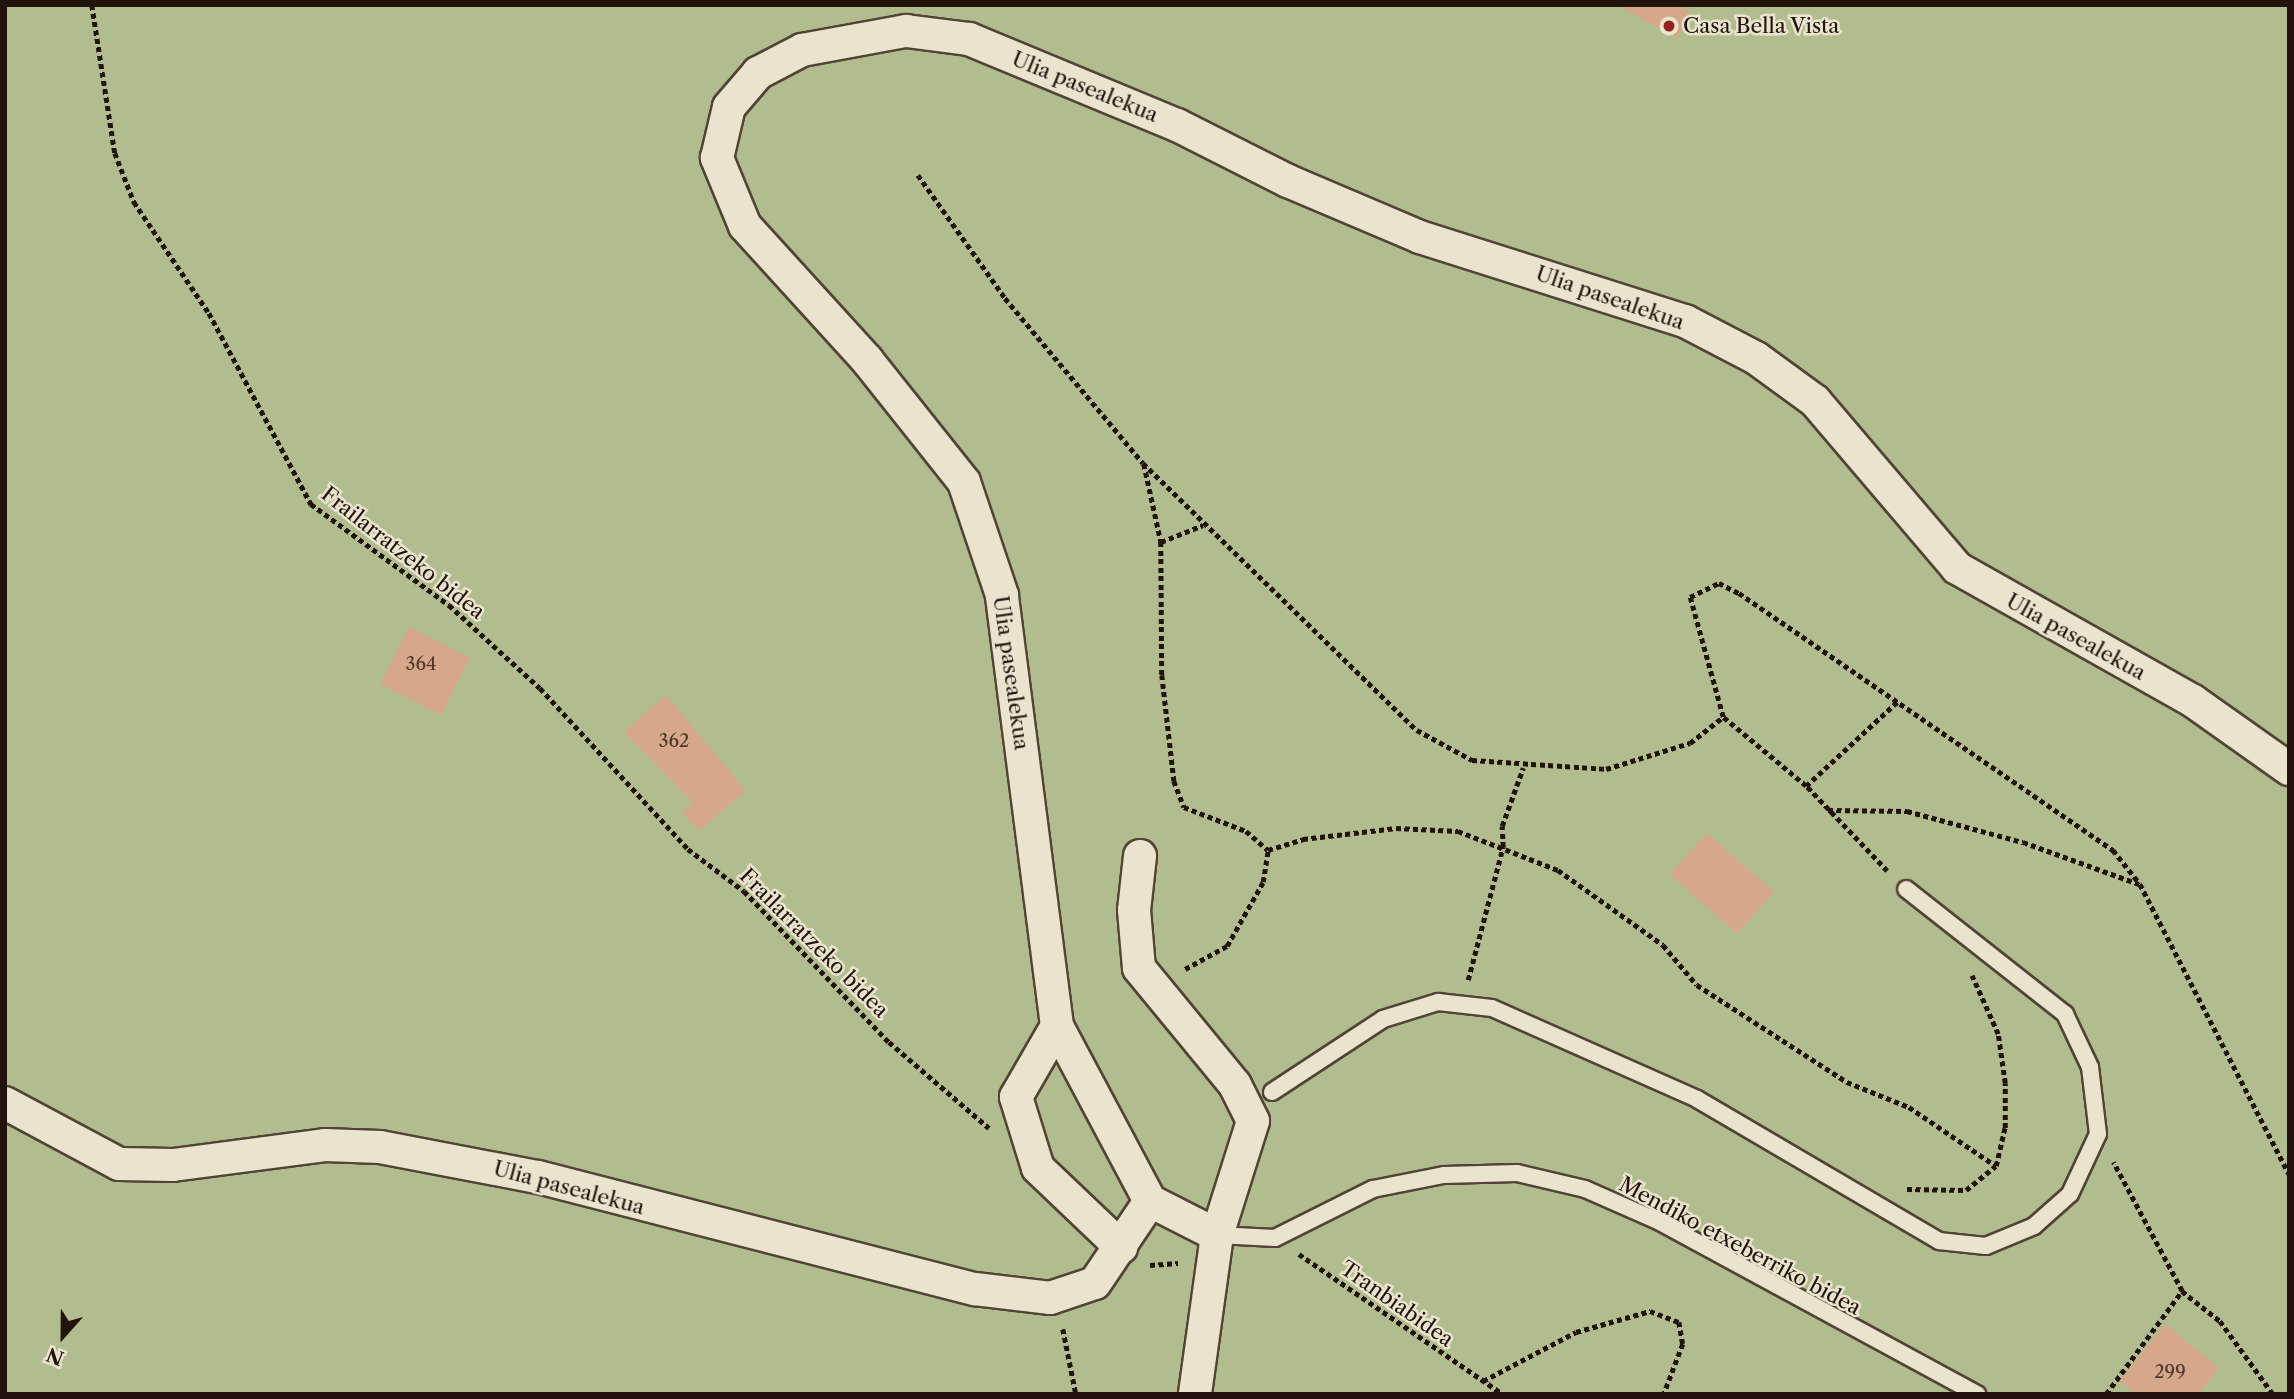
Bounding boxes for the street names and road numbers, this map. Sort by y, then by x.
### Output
street label: Ulia pasealekua [1008,46,1162,128]
street label: Ulia pasealekua [1532,261,1688,335]
street label: Frailarratzeko bidea [316,481,490,625]
street label: Ulia pasealekua [2002,588,2150,686]
street label: Ulia pasealekua [988,594,1034,752]
street label: Frailarratzeko bidea [734,863,894,1023]
street label: Ulia pasealekua [491,1156,647,1220]
street label: Mendiko etxeberriko bidea [1615,1171,1865,1321]
street label: Tranbiabidea [1336,1256,1458,1352]

